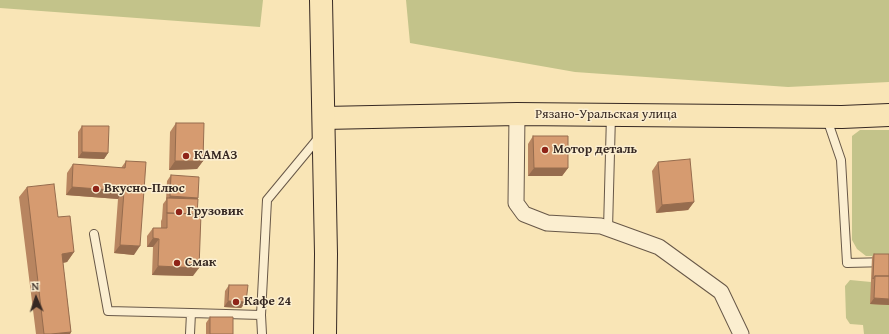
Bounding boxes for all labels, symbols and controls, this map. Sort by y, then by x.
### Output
street label: Рязано-Уральская улица [535,107,677,123]
place label: Мотор деталь [553,142,637,158]
marker: Мотор деталь [540,145,550,155]
place label: КАМАЗ [194,148,238,164]
marker: КАМАЗ [181,151,191,161]
place label: Вкусно-Плюс [104,181,185,197]
marker: Вкусно-Плюс [91,184,101,194]
place label: Грузовик [187,204,243,220]
marker: Грузовик [174,207,184,217]
place label: Смак [185,255,216,271]
marker: Смак [172,258,182,268]
north arrow [16,278,56,318]
text: N [31,278,39,294]
place label: Кафе 24 [244,294,291,310]
marker: Кафе 24 [231,297,241,307]

